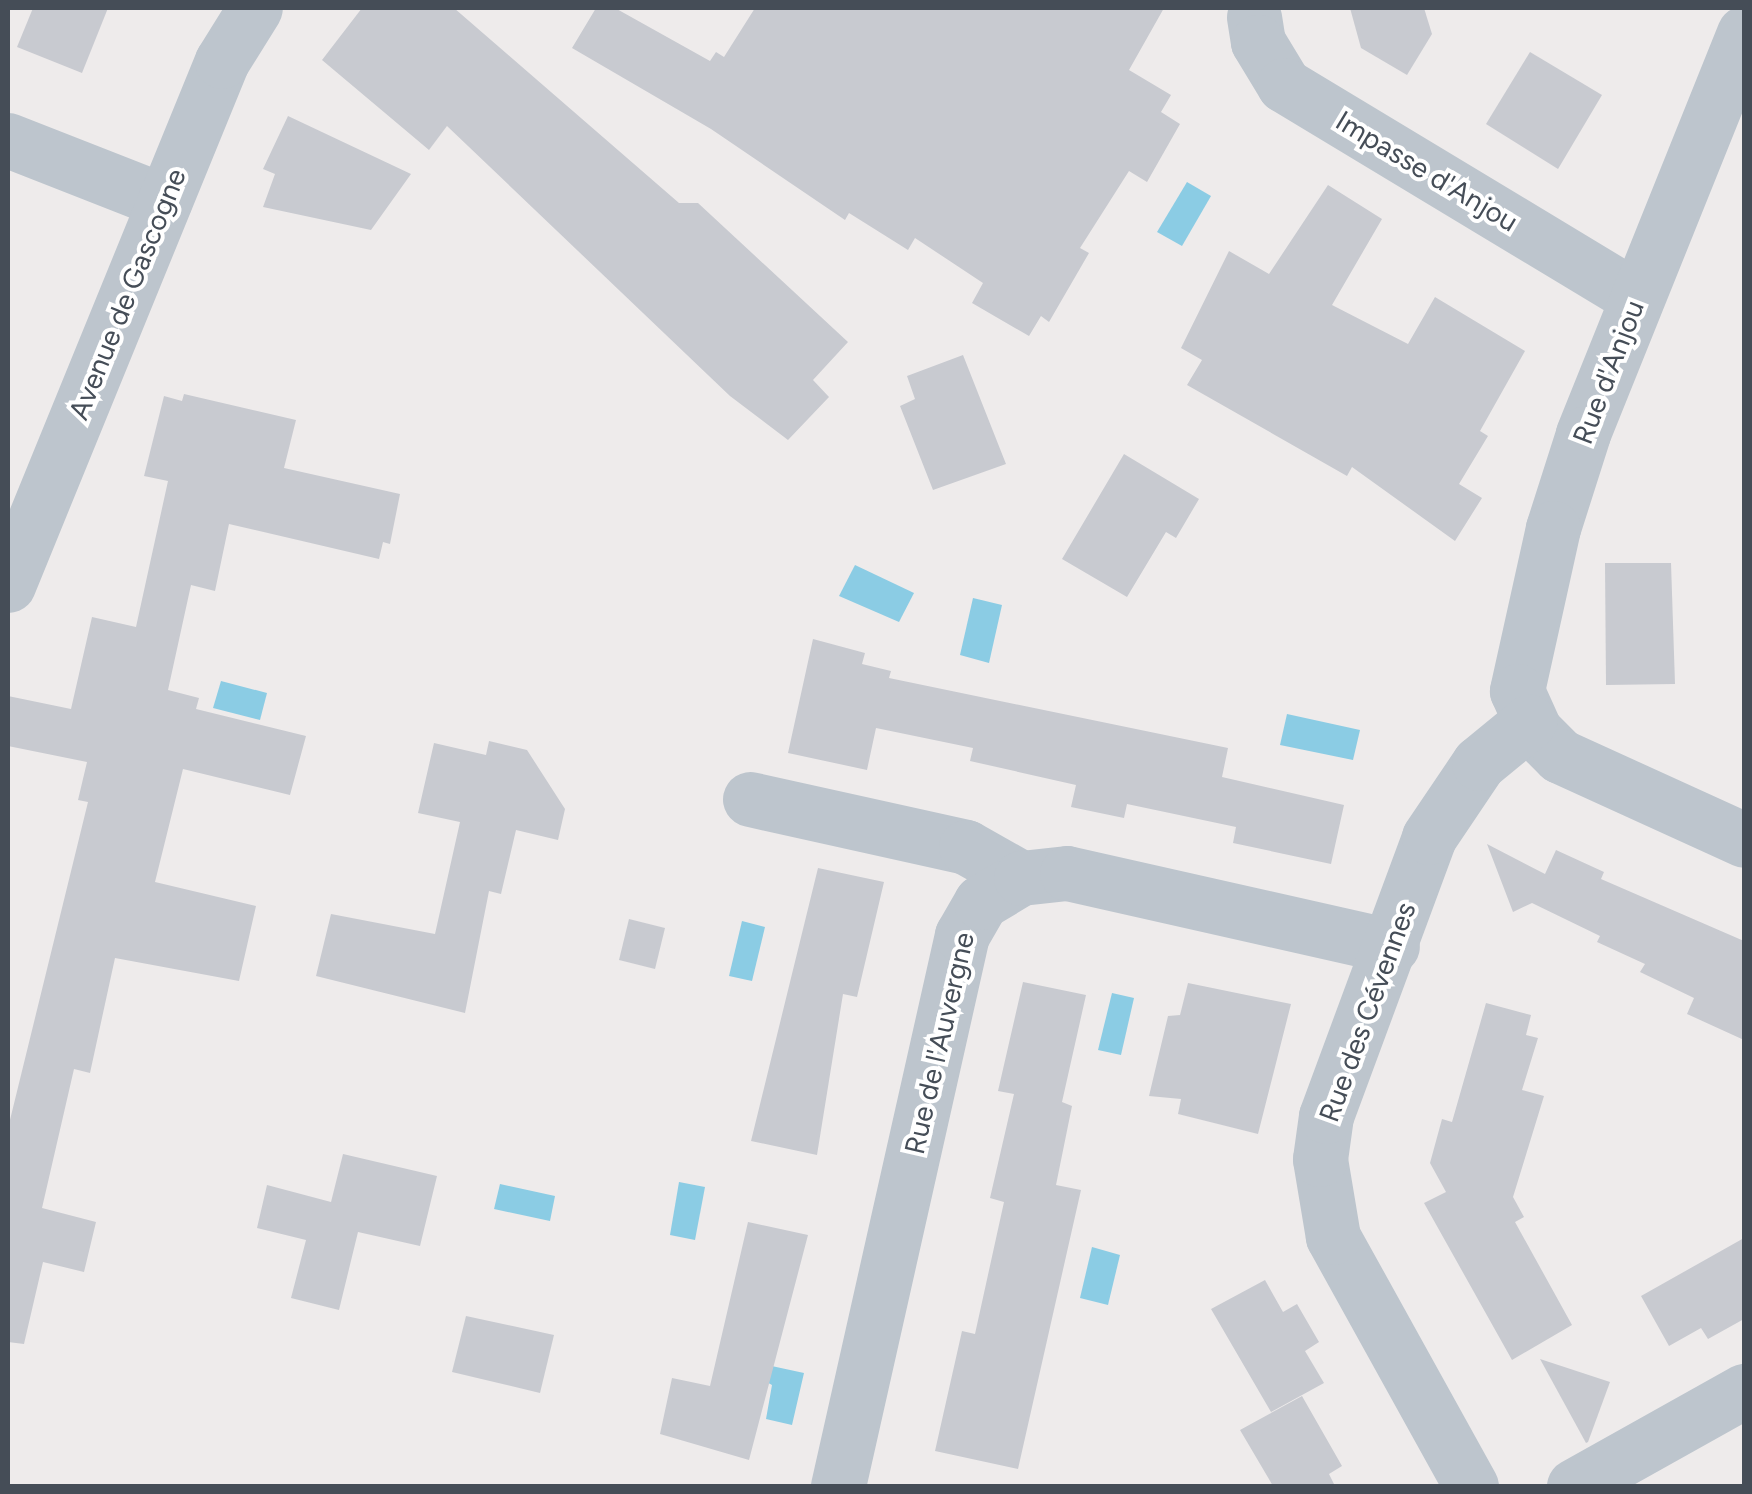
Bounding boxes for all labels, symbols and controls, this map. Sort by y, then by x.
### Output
street label: Impasse d'Anjou [1330,103,1524,239]
street label: Avenue de Gascogne [61,164,193,424]
street label: Rue d'Anjou [1565,295,1651,449]
street label: Rue des Cévennes [1312,898,1422,1126]
street label: Rue de l'Auvergne [897,929,981,1157]

